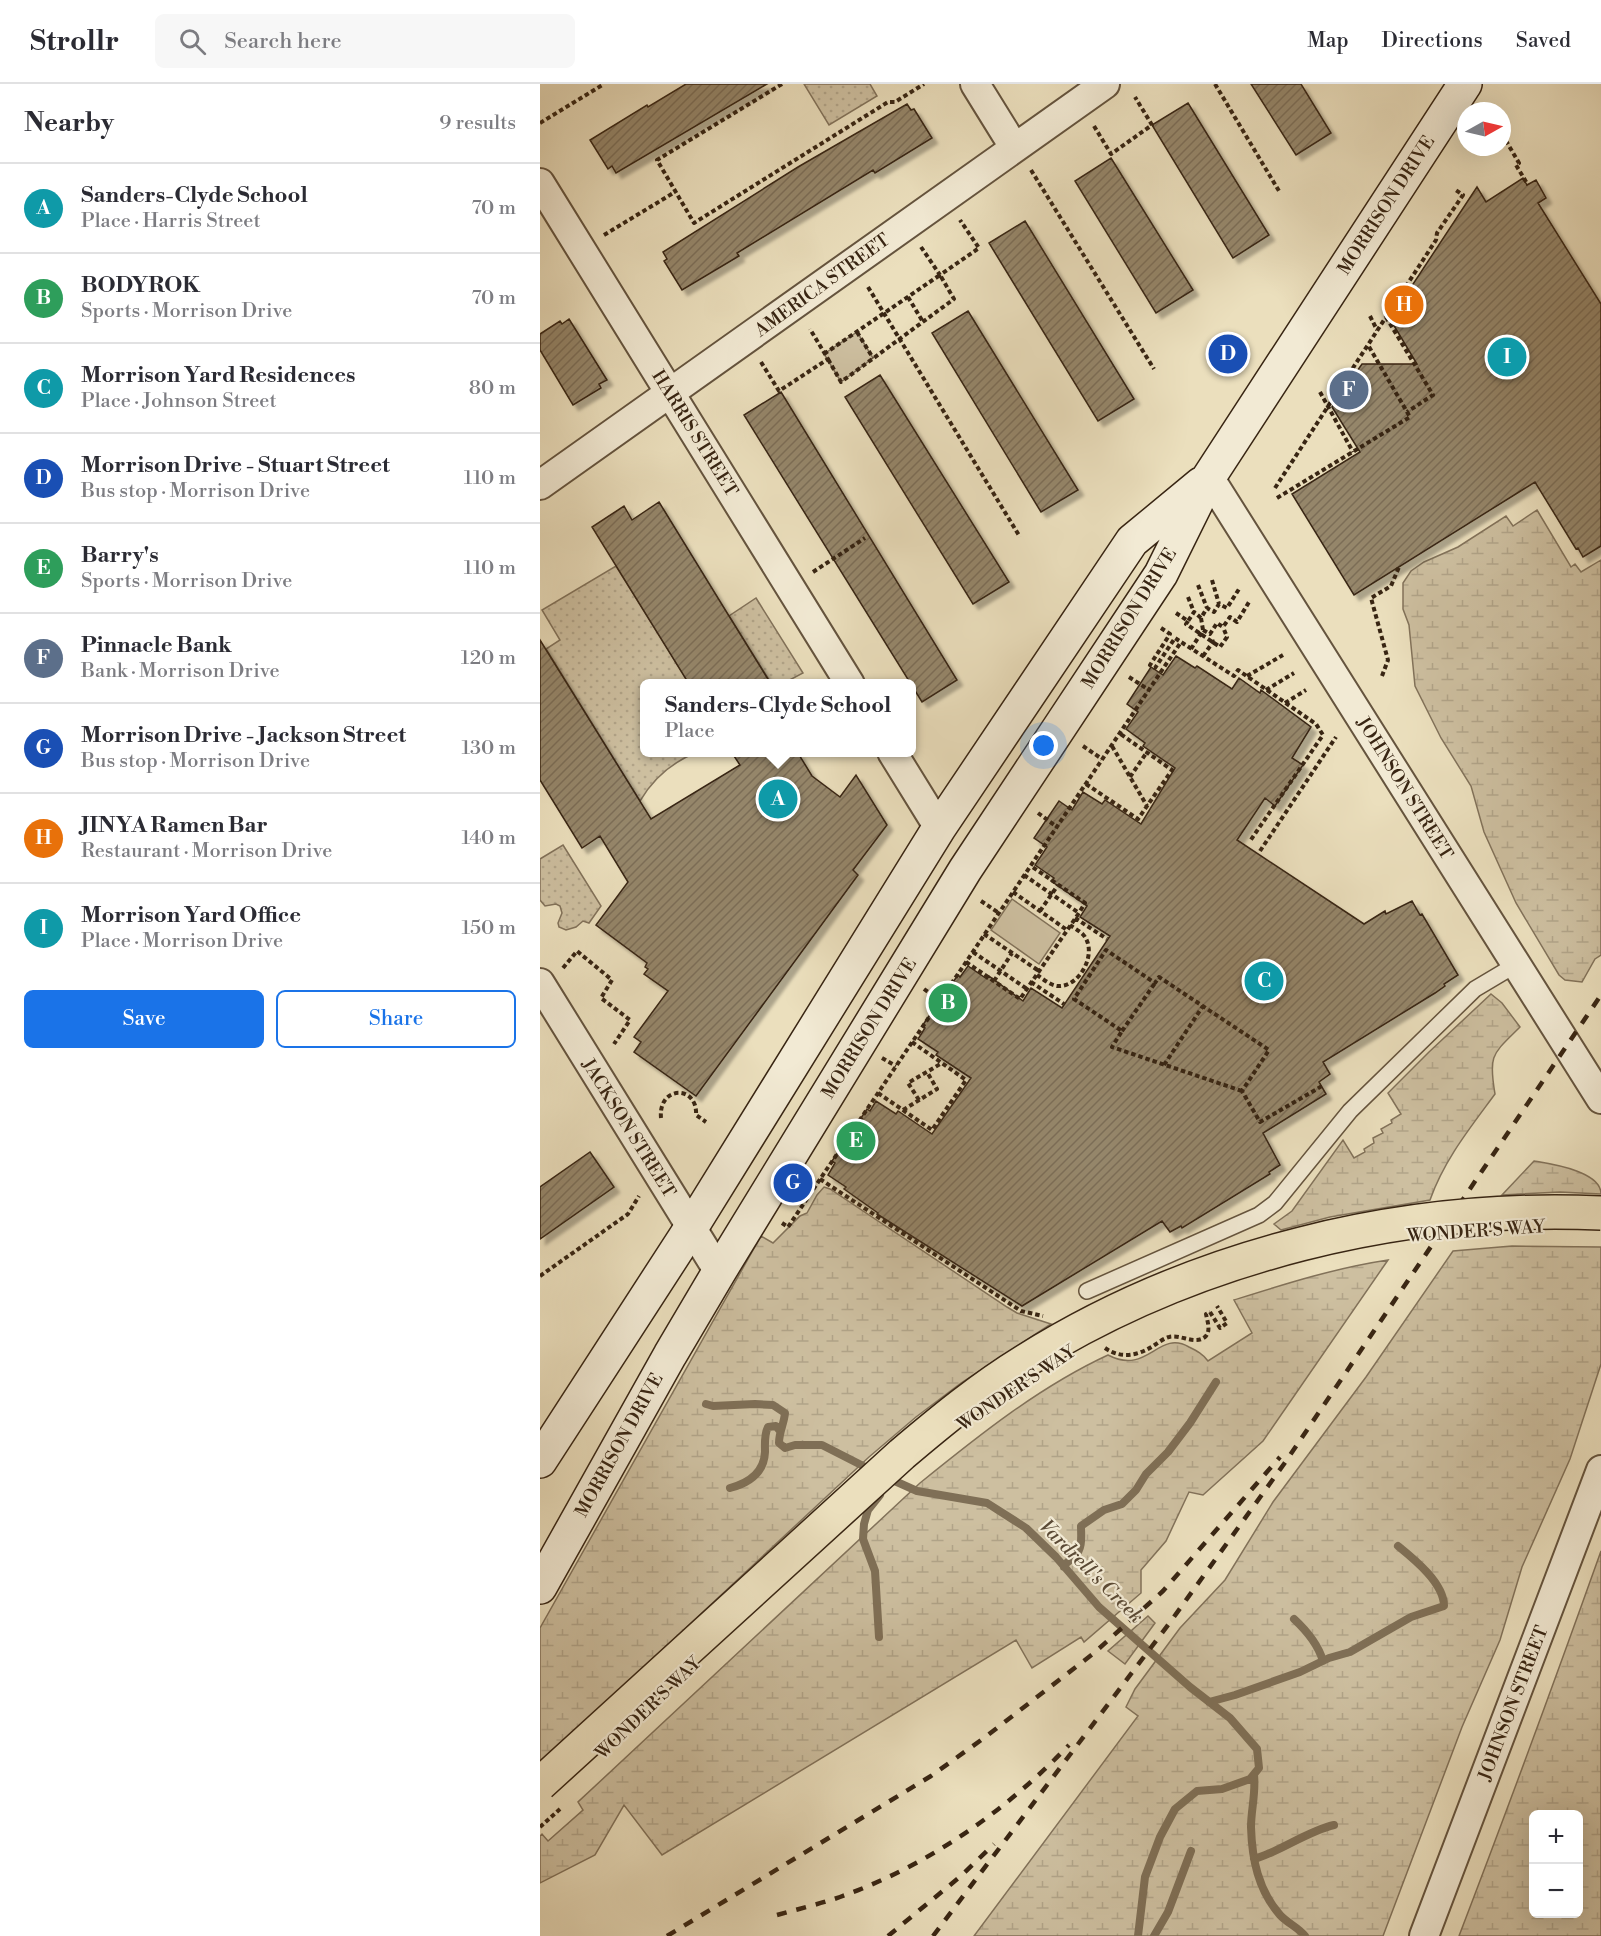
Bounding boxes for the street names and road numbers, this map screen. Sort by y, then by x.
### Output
street label: MORRISON DRIVE [1333,131,1440,279]
street label: AMERICA STREET [749,228,895,343]
street label: HARRIS STREET [646,366,743,501]
street label: MORRISON DRIVE [1077,544,1182,693]
street label: JOHNSON STREET [1351,712,1458,864]
street label: MORRISON DRIVE [817,954,922,1103]
street label: JACKSON STREET [576,1054,681,1202]
street label: WONDER'S WAY [1405,1215,1547,1248]
street label: WONDER'S WAY [952,1340,1081,1437]
street label: MORRISON DRIVE [570,1369,669,1521]
street label: JOHNSON STREET [1473,1622,1554,1785]
street label: WONDER'S WAY [590,1651,707,1765]

